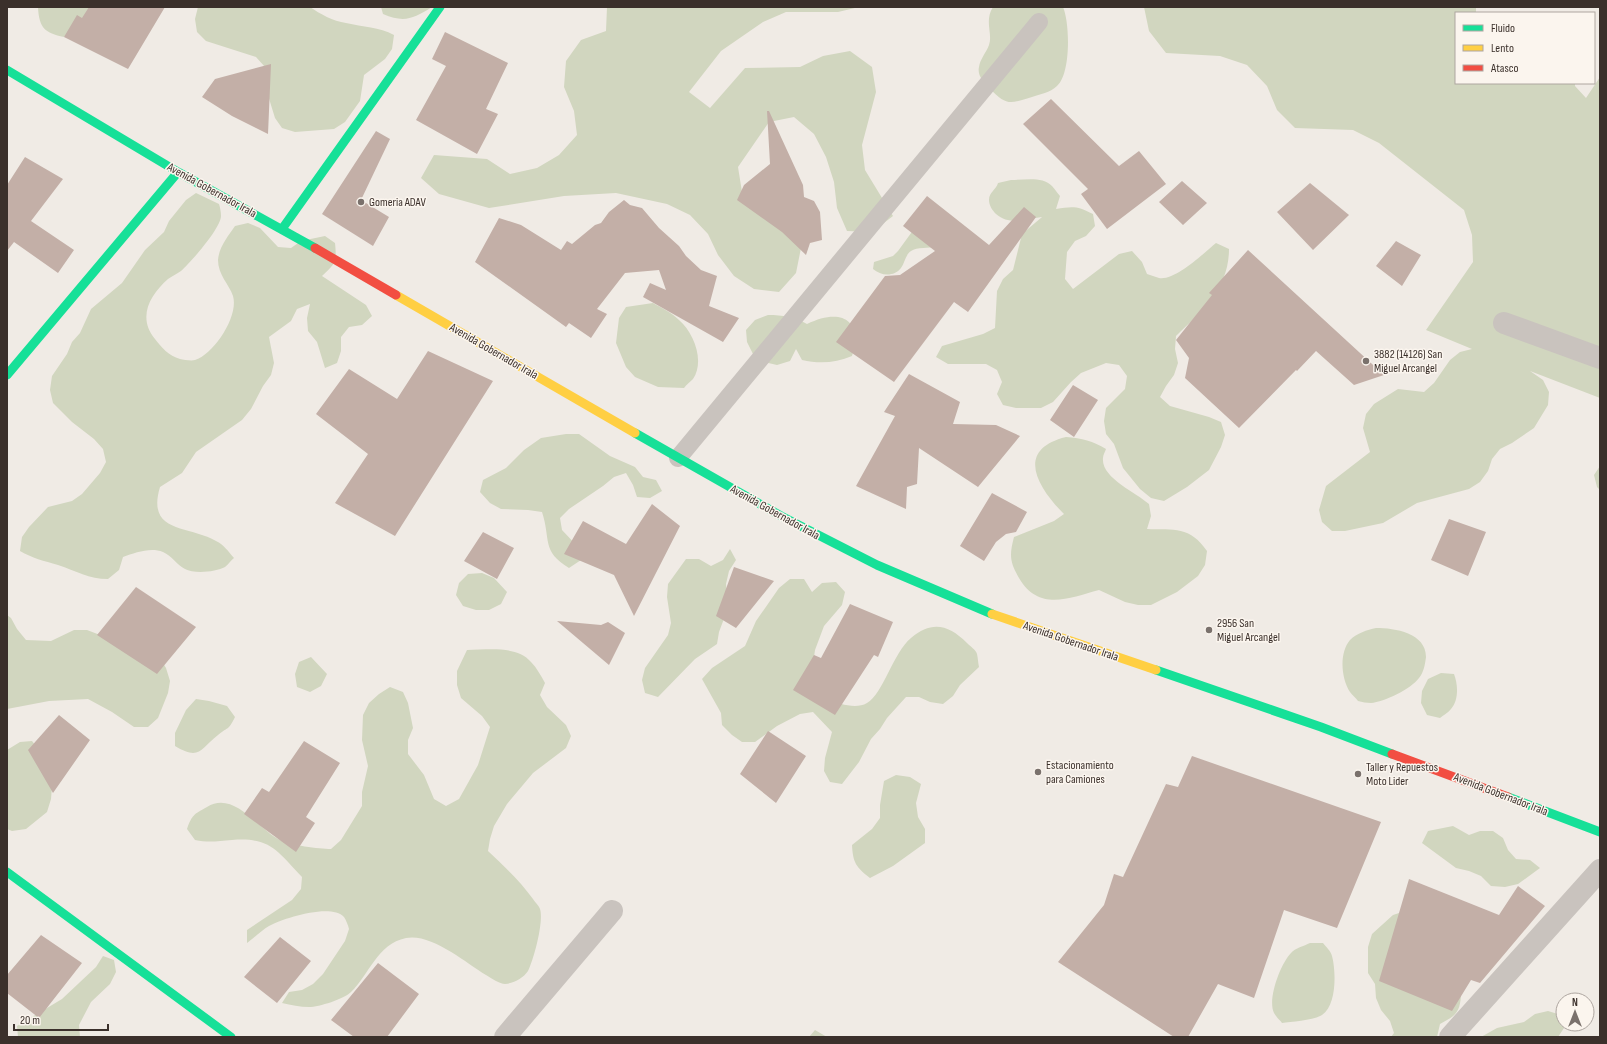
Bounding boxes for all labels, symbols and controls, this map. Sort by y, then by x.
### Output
legend [1455,12,1595,84]
text: Fluido [1491,21,1515,36]
text: Lento [1491,41,1514,56]
text: Atasco [1490,61,1518,76]
street label: Avenida Gobernador Irala [164,159,259,221]
place label: Gomeria ADAV [369,195,426,210]
marker: Gomeria ADAV [356,197,366,207]
street label: Avenida Gobernador Irala [446,320,541,383]
place label: 3882 (14126) San Miguel Arcangel [1374,347,1442,376]
marker: 3882 (14126) San Miguel Arcangel [1361,356,1371,366]
street label: Avenida Gobernador Irala [727,481,822,543]
place label: 2956 San Miguel Arcangel [1217,616,1280,645]
street label: Avenida Gobernador Irala [1020,618,1121,665]
marker: 2956 San Miguel Arcangel [1204,625,1214,635]
place label: Estacionamiento para Camiones [1046,758,1114,787]
place label: Taller y Repuestos Moto Lider [1366,760,1438,789]
marker: Estacionamiento para Camiones [1033,767,1043,777]
marker: Taller y Repuestos Moto Lider [1353,769,1363,779]
street label: Avenida Gobernador Irala [1451,769,1550,819]
north arrow [1555,992,1595,1032]
text: N [1572,996,1578,1009]
scale bar [14,1006,108,1032]
text: 20 m [20,1013,40,1028]

